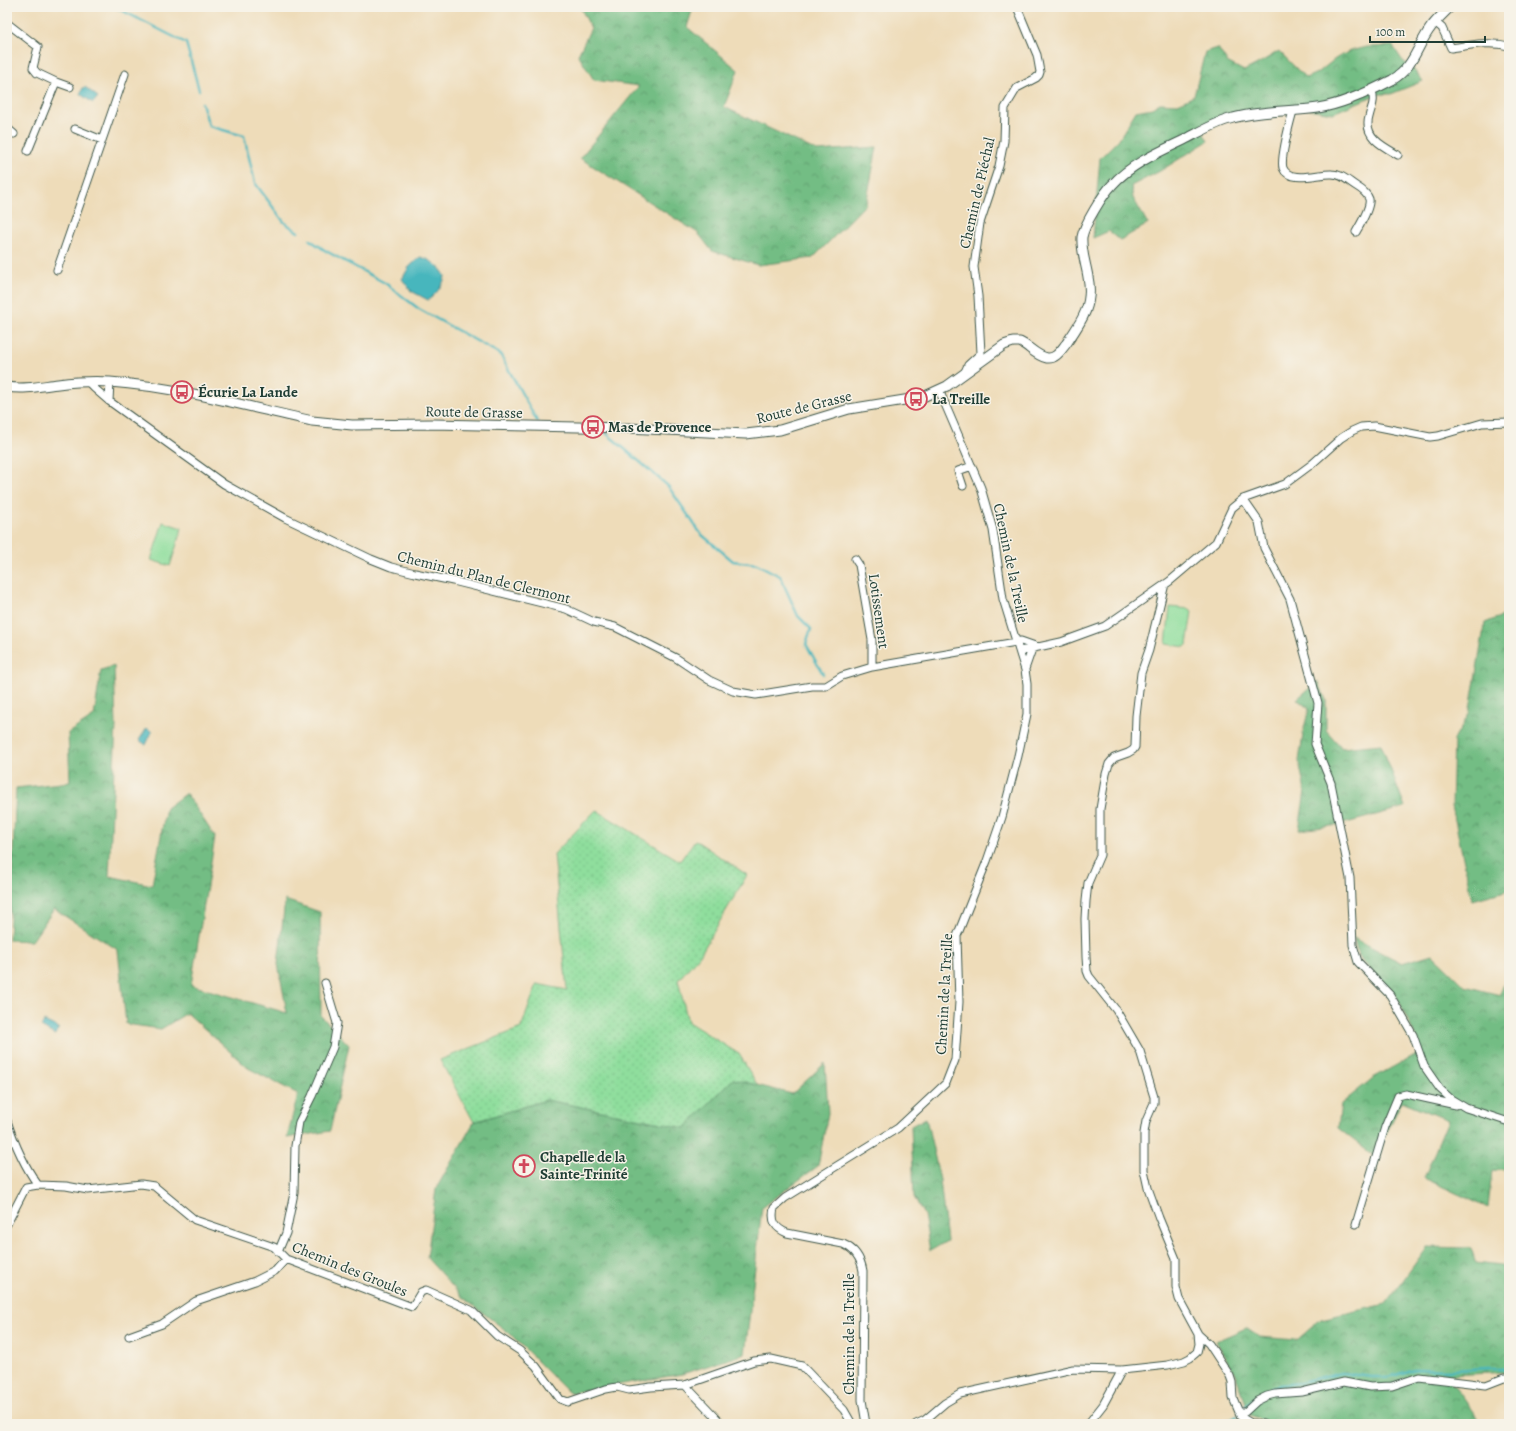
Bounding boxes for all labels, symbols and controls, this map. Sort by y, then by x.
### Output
scale bar [1370,18,1485,44]
text: 100 m [1376,24,1405,40]
street label: Chemin de Piéchal [954,135,1000,251]
bus stop icon: Écurie La Lande [169,379,195,405]
place label: Écurie La Lande [198,382,298,402]
street label: Route de Grasse [754,385,854,429]
bus stop icon: La Treille [903,386,929,412]
place label: La Treille [932,389,990,409]
street label: Route de Grasse [425,401,523,423]
bus stop icon: Mas de Provence [580,414,606,440]
place label: Mas de Provence [608,417,712,437]
street label: Chemin de la Treille [989,501,1033,625]
street label: Chemin du Plan de Clermont [395,546,573,608]
street label: Lotissement [864,572,894,650]
street label: Chemin de la Treille [931,932,957,1055]
place label: Chapelle de la Sainte-Trinité [540,1147,628,1184]
church icon: Chapelle de la Sainte-Trinité [511,1153,537,1179]
street label: Chemin des Groules [289,1237,411,1301]
street label: Chemin de la Treille [839,1273,859,1395]

